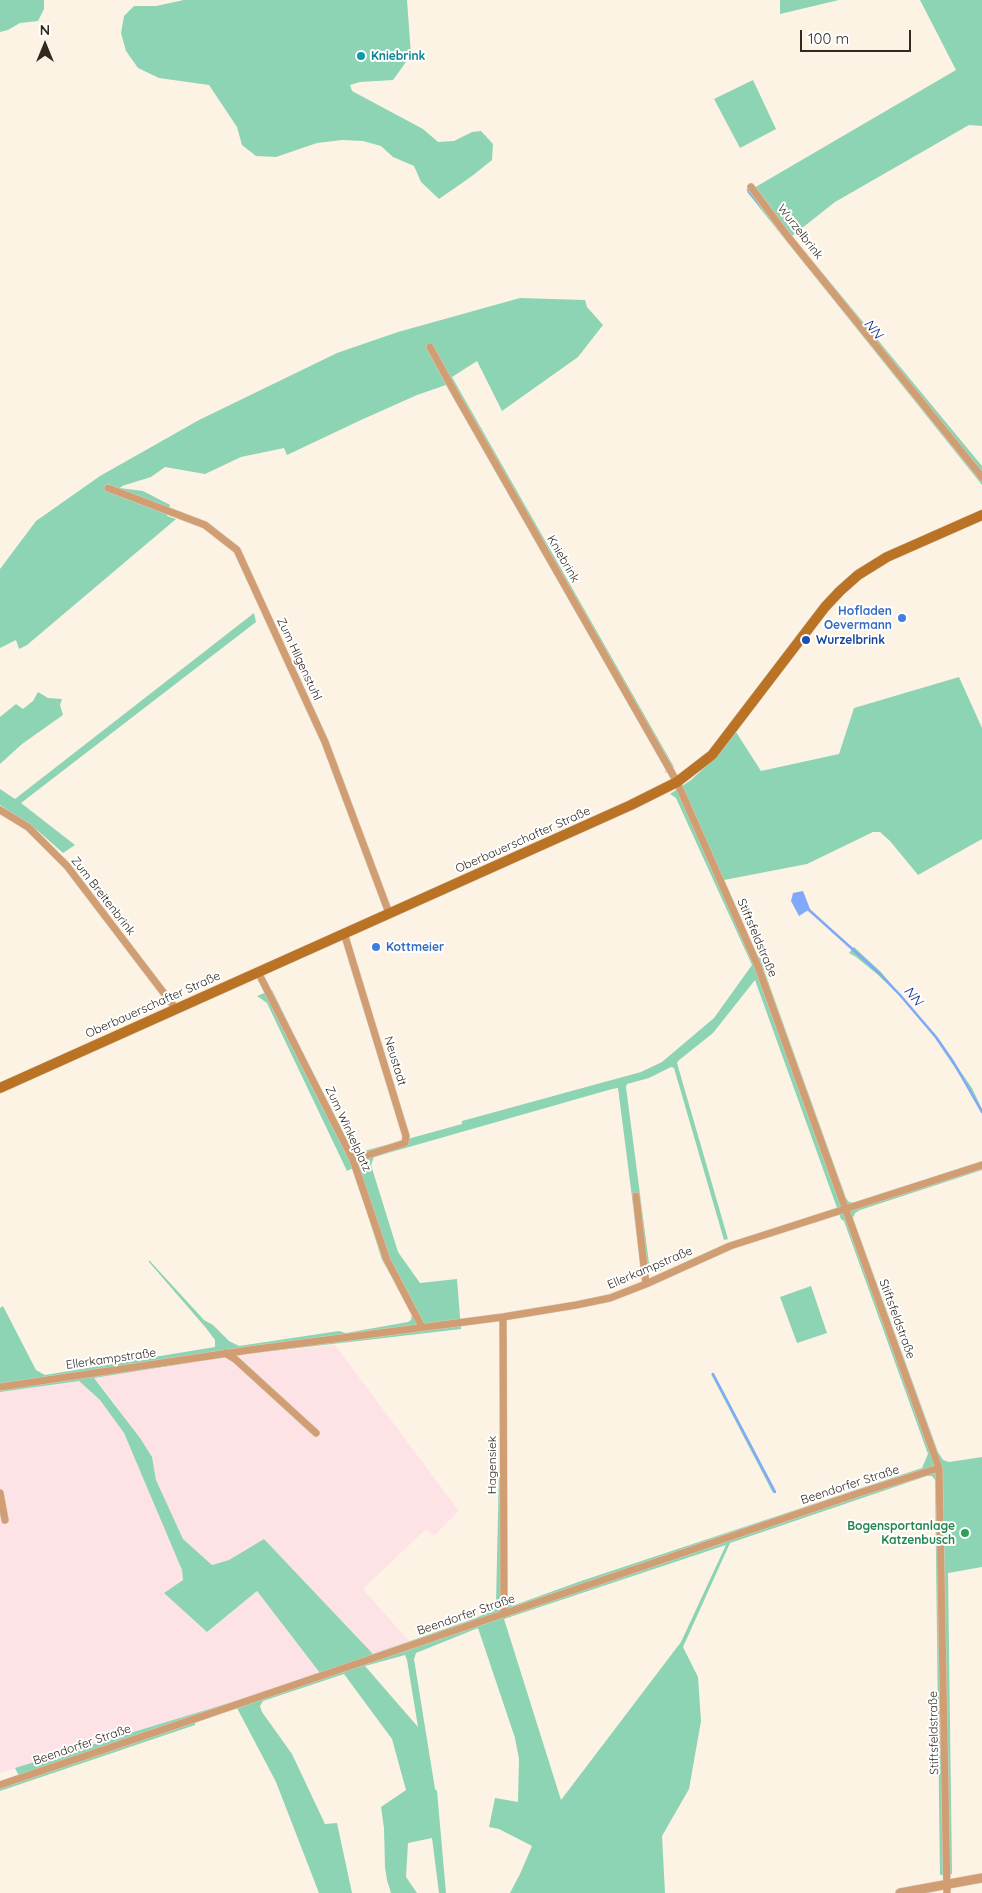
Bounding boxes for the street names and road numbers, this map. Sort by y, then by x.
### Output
street label: Wurzelbrink [774,202,826,262]
street label: Kniebrink [544,533,582,585]
street label: Zum Hilgenstuhl [274,615,324,703]
street label: Oberbauerschafter Straße [453,804,593,876]
street label: Zum Breitenbrink [68,854,138,938]
street label: Stiftsfeldstraße [734,897,780,979]
street label: Oberbauerschafter Straße [83,969,223,1041]
street label: Neustadt [381,1035,409,1087]
street label: Zum Winkelplatz [322,1084,374,1174]
street label: Ellerkampstraße [605,1244,695,1292]
street label: Stiftsfeldstraße [876,1277,918,1361]
street label: Ellerkampstraße [65,1346,157,1372]
street label: Hagensiek [485,1436,499,1494]
street label: Beendorfer Straße [799,1462,901,1508]
street label: Beendorfer Straße [415,1591,517,1639]
street label: Stiftsfeldstraße [926,1691,942,1775]
street label: Beendorfer Straße [31,1721,133,1769]

